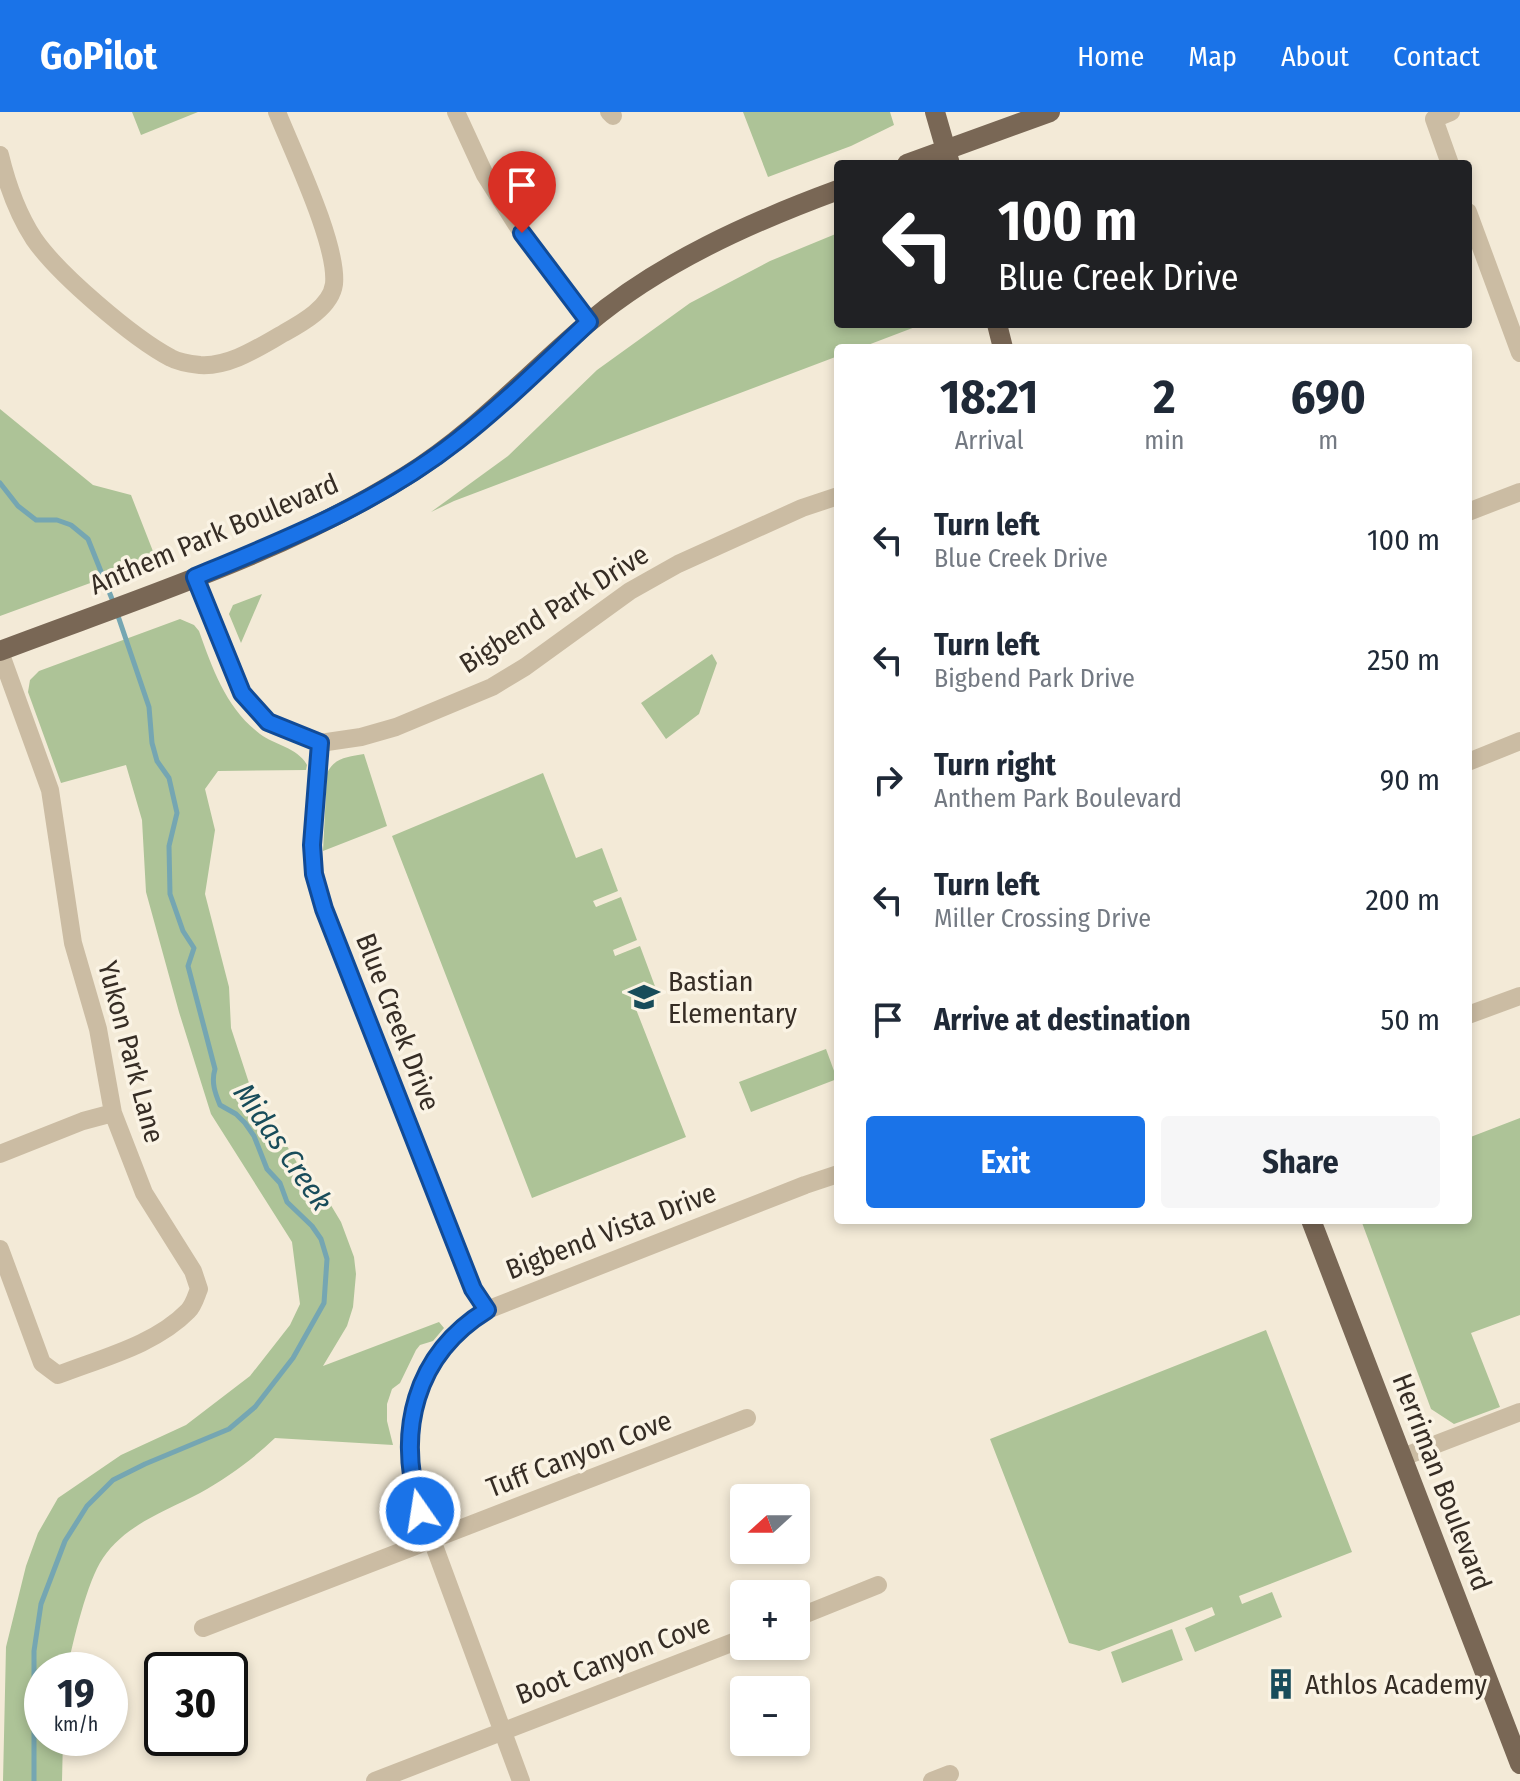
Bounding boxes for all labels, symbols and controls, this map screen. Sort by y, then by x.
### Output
text: GoPilot [40,33,157,79]
text: Home [1077,40,1144,73]
text: Map [1188,40,1237,73]
text: About [1281,40,1349,73]
text: Contact [1393,40,1480,73]
pin [488,151,556,233]
icon: arrive [500,163,544,207]
text: 100 m [998,188,1137,255]
icon: left [866,192,970,296]
text: Blue Creek Drive [998,256,1239,300]
text: 18:21 [940,368,1038,426]
text: 2 [1153,368,1176,426]
text: 690 [1291,368,1366,426]
text: Arrival [955,425,1024,456]
text: min [1144,425,1185,456]
text: m [1318,425,1338,456]
street label: Anthem Park Boulevard [85,467,343,601]
text: Turn left [934,507,1040,543]
icon: left [866,518,910,562]
text: 100 m [1367,522,1440,558]
street label: Bigbend Park Drive [454,538,654,680]
text: Blue Creek Drive [934,543,1108,574]
text: Turn left [934,627,1040,663]
icon: left [866,638,910,682]
text: 250 m [1367,642,1440,678]
text: Bigbend Park Drive [934,663,1135,694]
text: Turn right [934,747,1056,783]
icon: right [866,758,910,802]
text: 90 m [1380,762,1440,798]
text: Anthem Park Boulevard [934,783,1182,814]
text: Turn left [934,867,1040,903]
icon: left [866,878,910,922]
text: 200 m [1365,882,1440,918]
text: Miller Crossing Drive [934,903,1151,934]
street label: Blue Creek Drive [349,929,447,1115]
street label: Yukon Park Lane [91,957,171,1147]
place label: Bastian Elementary [668,965,798,1030]
school or university icon: Bastian Elementary [627,980,661,1014]
icon: arrive [866,998,910,1042]
text: Arrive at destination [934,1002,1191,1038]
text: 50 m [1380,1002,1440,1038]
water label: Midas Creek [226,1076,340,1218]
button: Exit [866,1116,1145,1208]
button: Share [1161,1116,1440,1208]
street label: Bigbend Vista Drive [501,1176,721,1286]
street label: Herriman Boulevard [1385,1369,1499,1595]
street label: Tuff Canyon Cove [482,1404,676,1504]
position arrow [378,1469,462,1553]
north arrow [730,1484,810,1564]
map controls [730,1484,810,1756]
button: + [730,1580,810,1660]
street label: Boot Canyon Cove [511,1607,715,1711]
speed limit sign: 30 [144,1652,248,1756]
building icon: Athlos Academy [1264,1667,1298,1701]
place label: Athlos Academy [1305,1668,1487,1701]
text: 19 [57,1670,95,1718]
button: − [730,1676,810,1756]
text: km/h [54,1712,98,1736]

